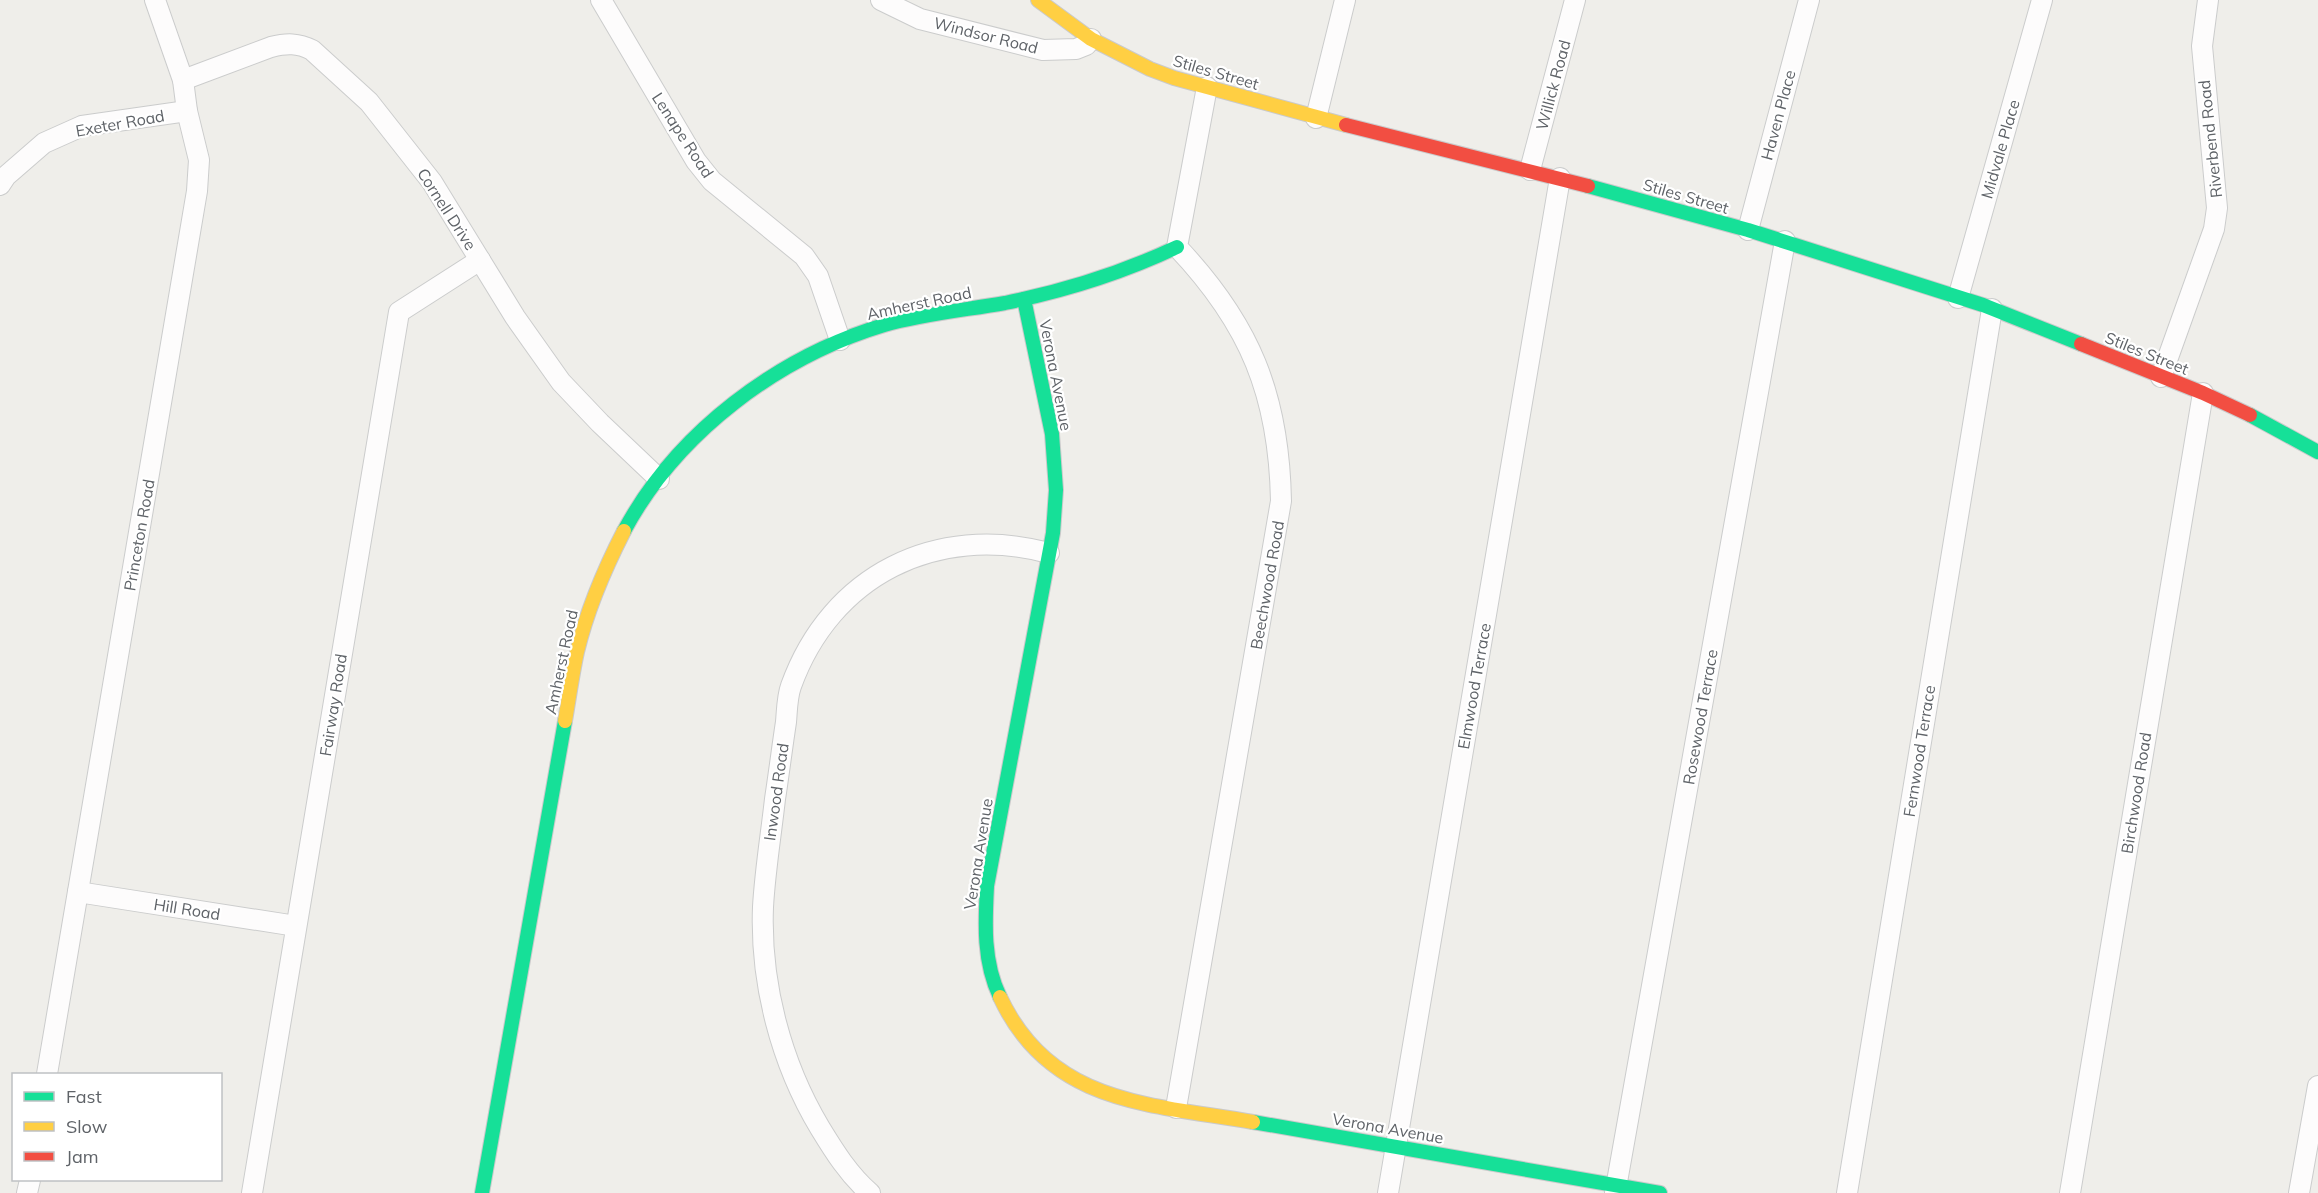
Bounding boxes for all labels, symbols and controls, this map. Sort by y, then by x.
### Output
street label: Windsor Road [932,12,1040,58]
street label: Willick Road [1531,38,1575,132]
street label: Stiles Street [1171,50,1262,94]
street label: Haven Place [1756,68,1800,162]
street label: Riverbend Road [2194,79,2226,199]
street label: Lenape Road [648,88,718,182]
street label: Midvale Place [1976,97,2024,201]
street label: Exeter Road [74,105,166,141]
street label: Cornell Drive [413,164,481,254]
street label: Stiles Street [1641,174,1732,218]
street label: Amherst Road [865,282,973,324]
street label: Verona Avenue [1035,318,1077,432]
street label: Stiles Street [2102,327,2192,379]
street label: Princeton Road [119,478,159,592]
street label: Beechwood Road [1246,519,1288,651]
street label: Amherst Road [540,608,582,716]
street label: Elmwood Terrace [1453,621,1495,751]
street label: Rosewood Terrace [1678,648,1722,786]
street label: Fairway Road [315,652,351,758]
street label: Fernwood Terrace [1899,684,1939,818]
street label: Birchwood Road [2117,731,2155,855]
street label: Inwood Road [759,742,793,842]
street label: Verona Avenue [959,797,997,911]
street label: Hill Road [152,894,222,924]
legend [12,1073,222,1181]
text: Fast [66,1085,102,1108]
street label: Verona Avenue [1331,1108,1445,1148]
text: Slow [66,1115,108,1138]
text: Jam [66,1145,99,1168]

